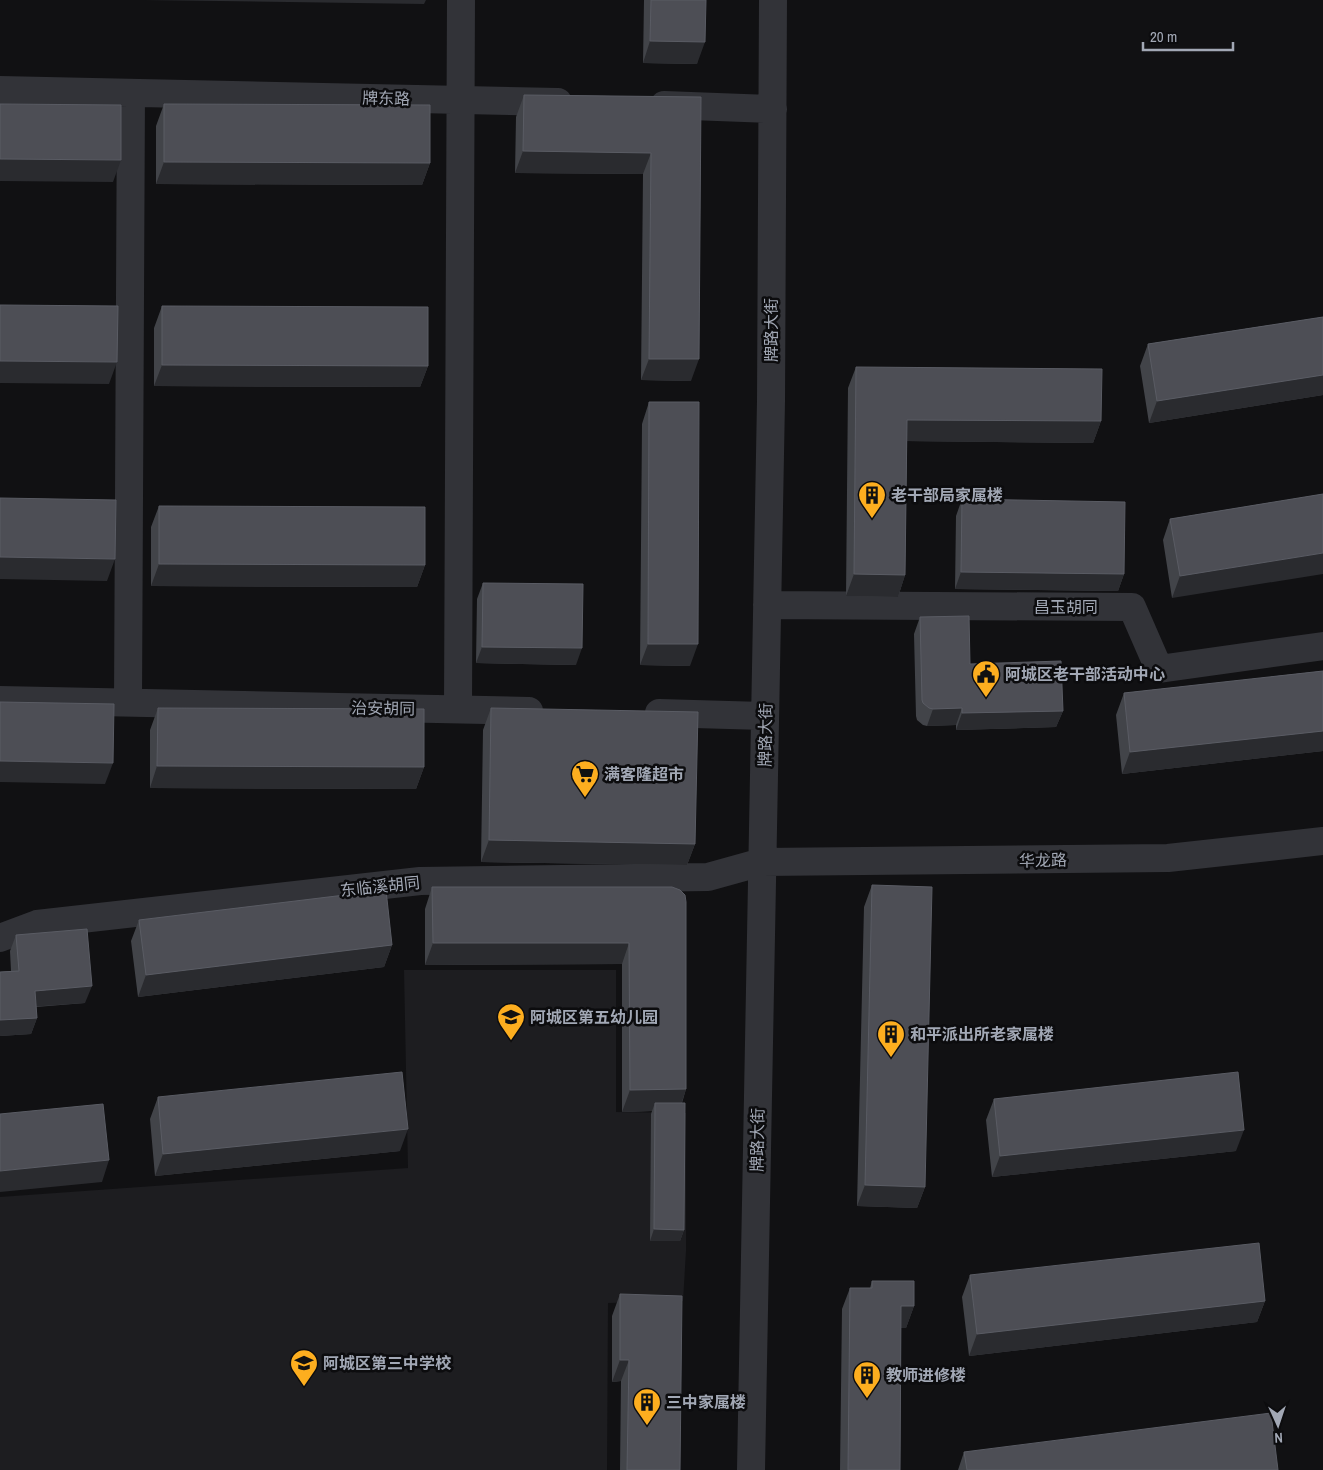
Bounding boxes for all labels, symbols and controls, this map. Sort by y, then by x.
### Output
scale bar [1143,20,1233,52]
text: 20 m [1150,26,1177,47]
street label: 牌东路 [362,87,410,109]
street label: 牌路大街 [760,298,782,362]
building icon: 老干部局家属楼 [857,480,887,519]
place label: 老干部局家属楼 [891,484,1003,506]
street label: 昌玉胡同 [1034,596,1098,618]
public building icon: 阿城区老干部活动中心 [971,659,1001,698]
place label: 阿城区老干部活动中心 [1005,663,1165,685]
street label: 治安胡同 [351,696,415,720]
street label: 牌路大街 [753,703,777,767]
supermarket icon: 满客隆超市 [570,759,600,798]
place label: 满客隆超市 [604,763,684,785]
street label: 华龙路 [1019,849,1067,871]
street label: 东临溪胡同 [339,871,421,901]
school or university icon: 阿城区第五幼儿园 [496,1002,526,1041]
place label: 阿城区第五幼儿园 [530,1006,658,1028]
building icon: 和平派出所老家属楼 [876,1019,906,1058]
place label: 和平派出所老家属楼 [910,1023,1054,1045]
street label: 牌路大街 [745,1108,769,1172]
school or university icon: 阿城区第三中学校 [289,1348,319,1387]
place label: 阿城区第三中学校 [323,1352,452,1374]
building icon: 教师进修楼 [852,1360,882,1399]
place label: 教师进修楼 [886,1364,966,1386]
building icon: 三中家属楼 [632,1387,662,1426]
place label: 三中家属楼 [666,1391,746,1413]
north arrow [1253,1400,1303,1450]
text: N [1274,1429,1283,1447]

